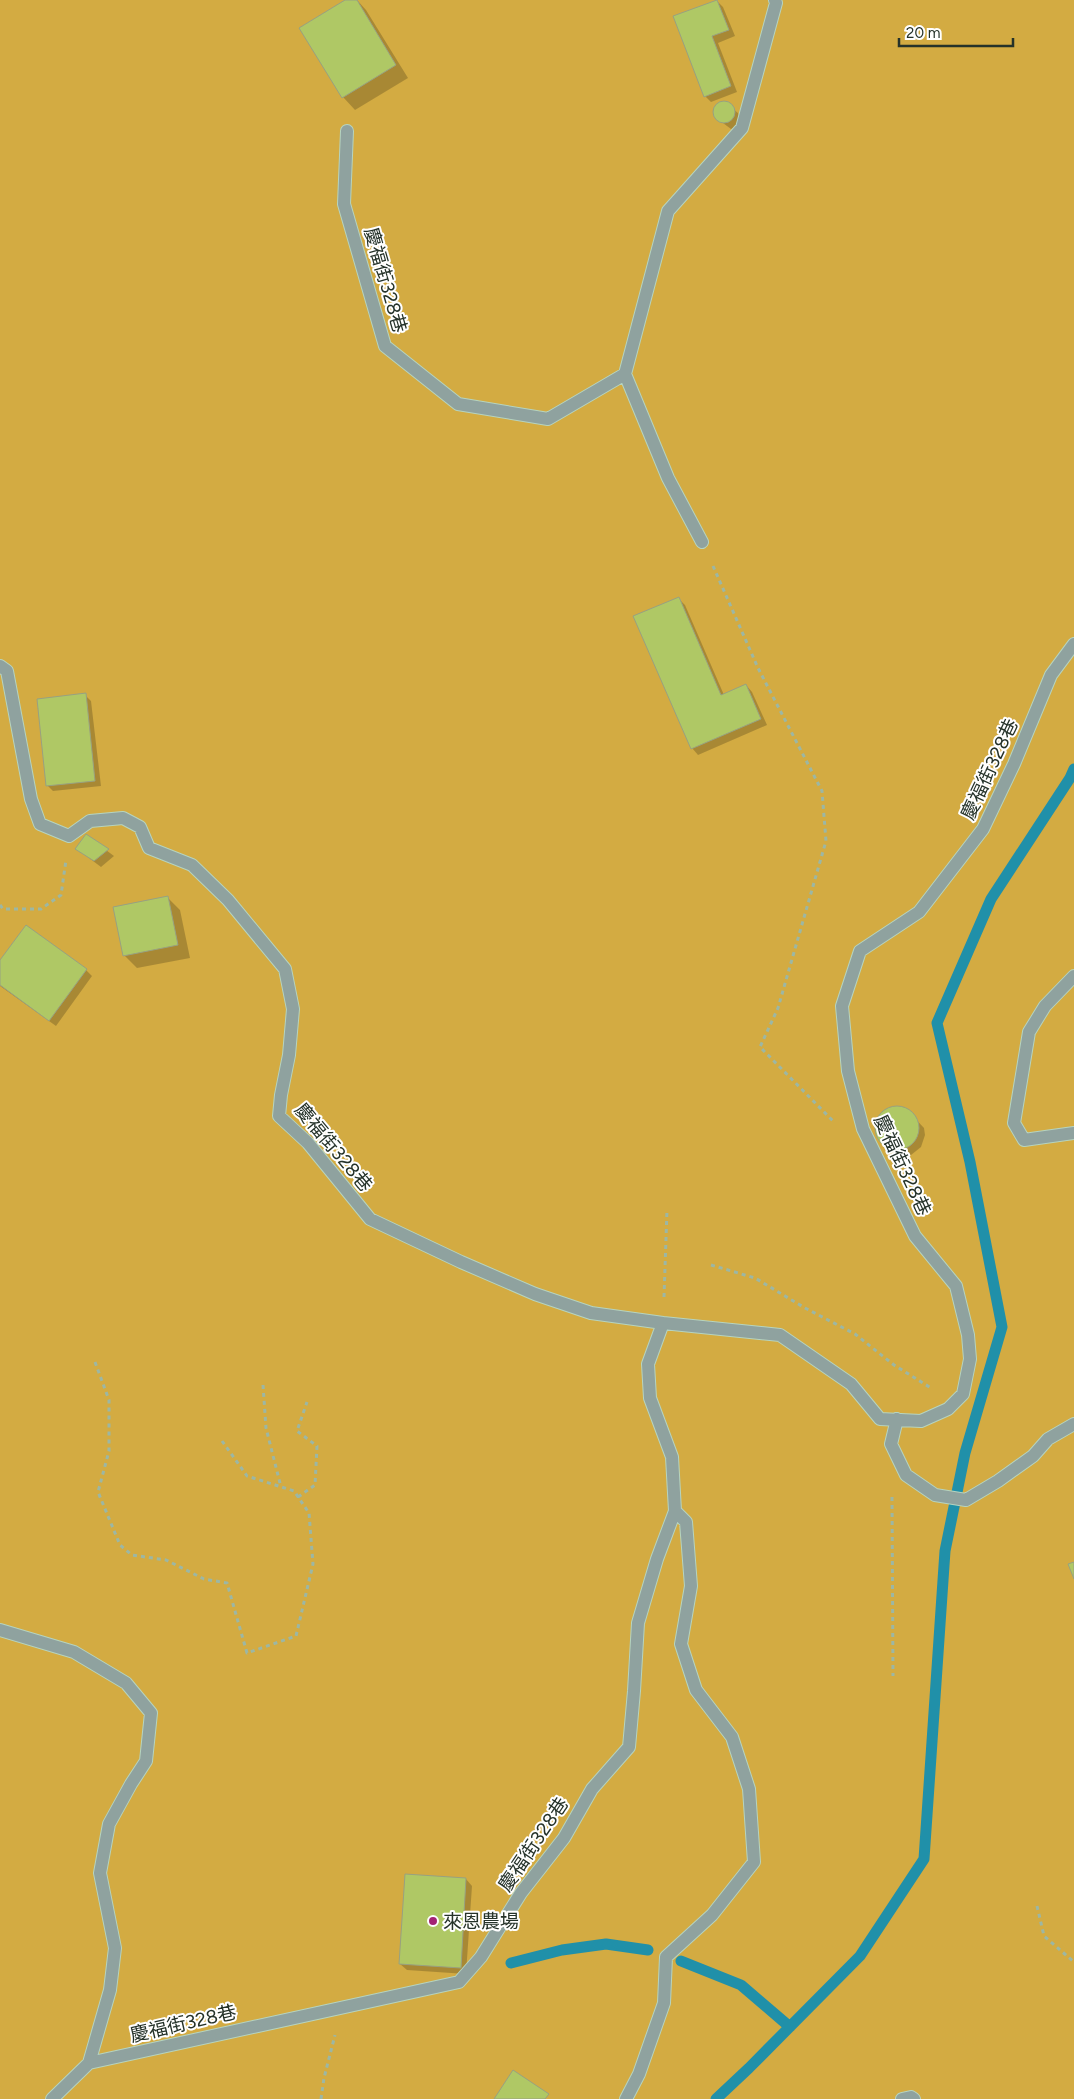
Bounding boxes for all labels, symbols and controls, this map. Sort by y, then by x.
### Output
scale bar [899,15,1013,47]
text: 20 m [906,24,940,42]
street label: 慶福街328巷 [359,225,412,336]
street label: 慶福街328巷 [956,715,1023,823]
street label: 慶福街328巷 [290,1098,377,1196]
street label: 慶福街328巷 [869,1111,936,1219]
street label: 慶福街328巷 [494,1793,573,1896]
place label: 來恩農場 [443,1910,519,1933]
marker: 來恩農場 [427,1915,439,1927]
street label: 慶福街328巷 [128,2000,239,2047]

